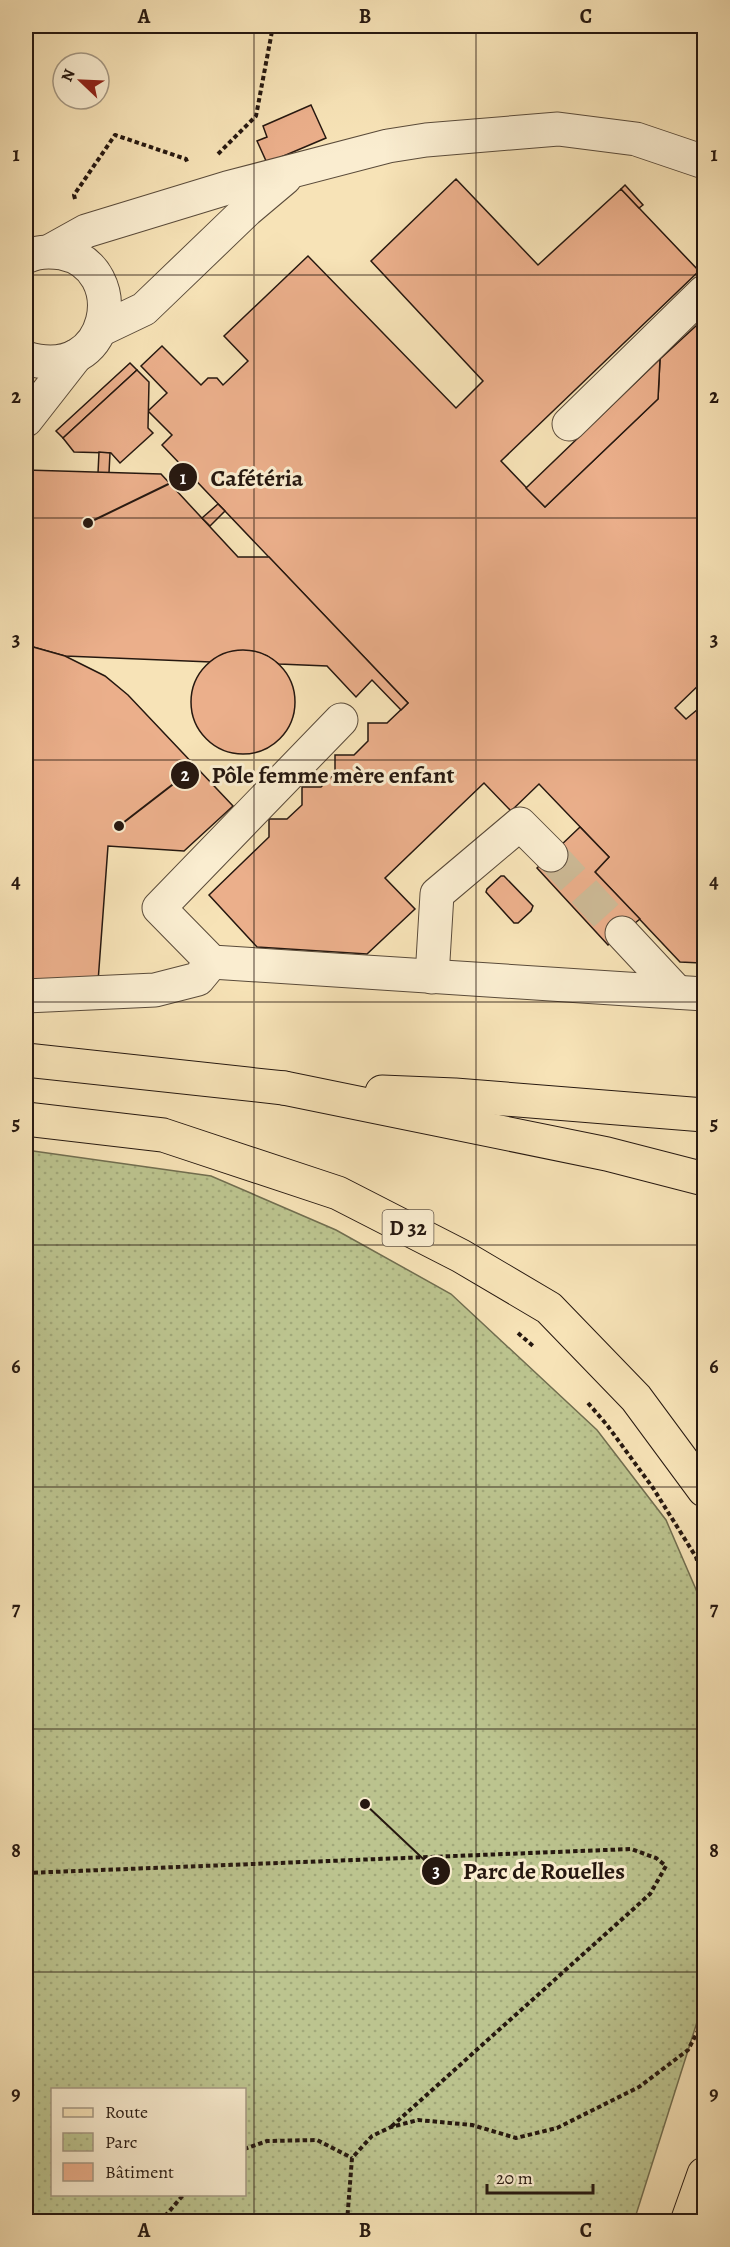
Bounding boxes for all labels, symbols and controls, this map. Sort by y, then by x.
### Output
text: A [137,3,151,30]
text: B [359,3,371,30]
text: C [580,3,592,30]
north arrow [51,51,111,111]
text: N [56,66,81,85]
text: 1 [12,141,20,168]
text: 1 [710,141,718,168]
text: 2 [11,383,21,410]
text: 2 [709,383,719,410]
callout: Cafétéria [168,456,315,498]
text: Cafétéria [211,462,304,494]
text: 1 [180,466,187,490]
text: 3 [12,626,20,653]
text: 3 [710,626,718,653]
callout: Pôle femme mère enfant [170,754,467,796]
text: Pôle femme mère enfant [212,759,455,791]
text: 2 [181,763,190,787]
text: 4 [11,868,21,895]
text: 4 [709,868,719,895]
text: 5 [12,1110,20,1137]
text: 5 [710,1110,718,1137]
road number: D 32 [382,1210,434,1246]
text: 6 [11,1353,21,1380]
text: 6 [709,1353,719,1380]
text: 7 [12,1595,21,1622]
text: 7 [710,1595,719,1622]
text: 8 [11,1837,21,1864]
text: 8 [709,1837,719,1864]
callout: Parc de Rouelles [421,1850,637,1892]
text: Parc de Rouelles [463,1855,625,1887]
text: 3 [432,1859,440,1883]
text: 9 [11,2080,21,2107]
text: 9 [709,2080,719,2107]
legend [51,2088,246,2196]
text: Route [105,2100,148,2124]
text: Parc [105,2130,137,2154]
scale bar [487,2157,594,2195]
text: Bâtiment [105,2160,174,2184]
text: 20 m [496,2166,533,2190]
text: A [137,2217,151,2244]
text: B [359,2217,371,2244]
text: C [580,2217,592,2244]

